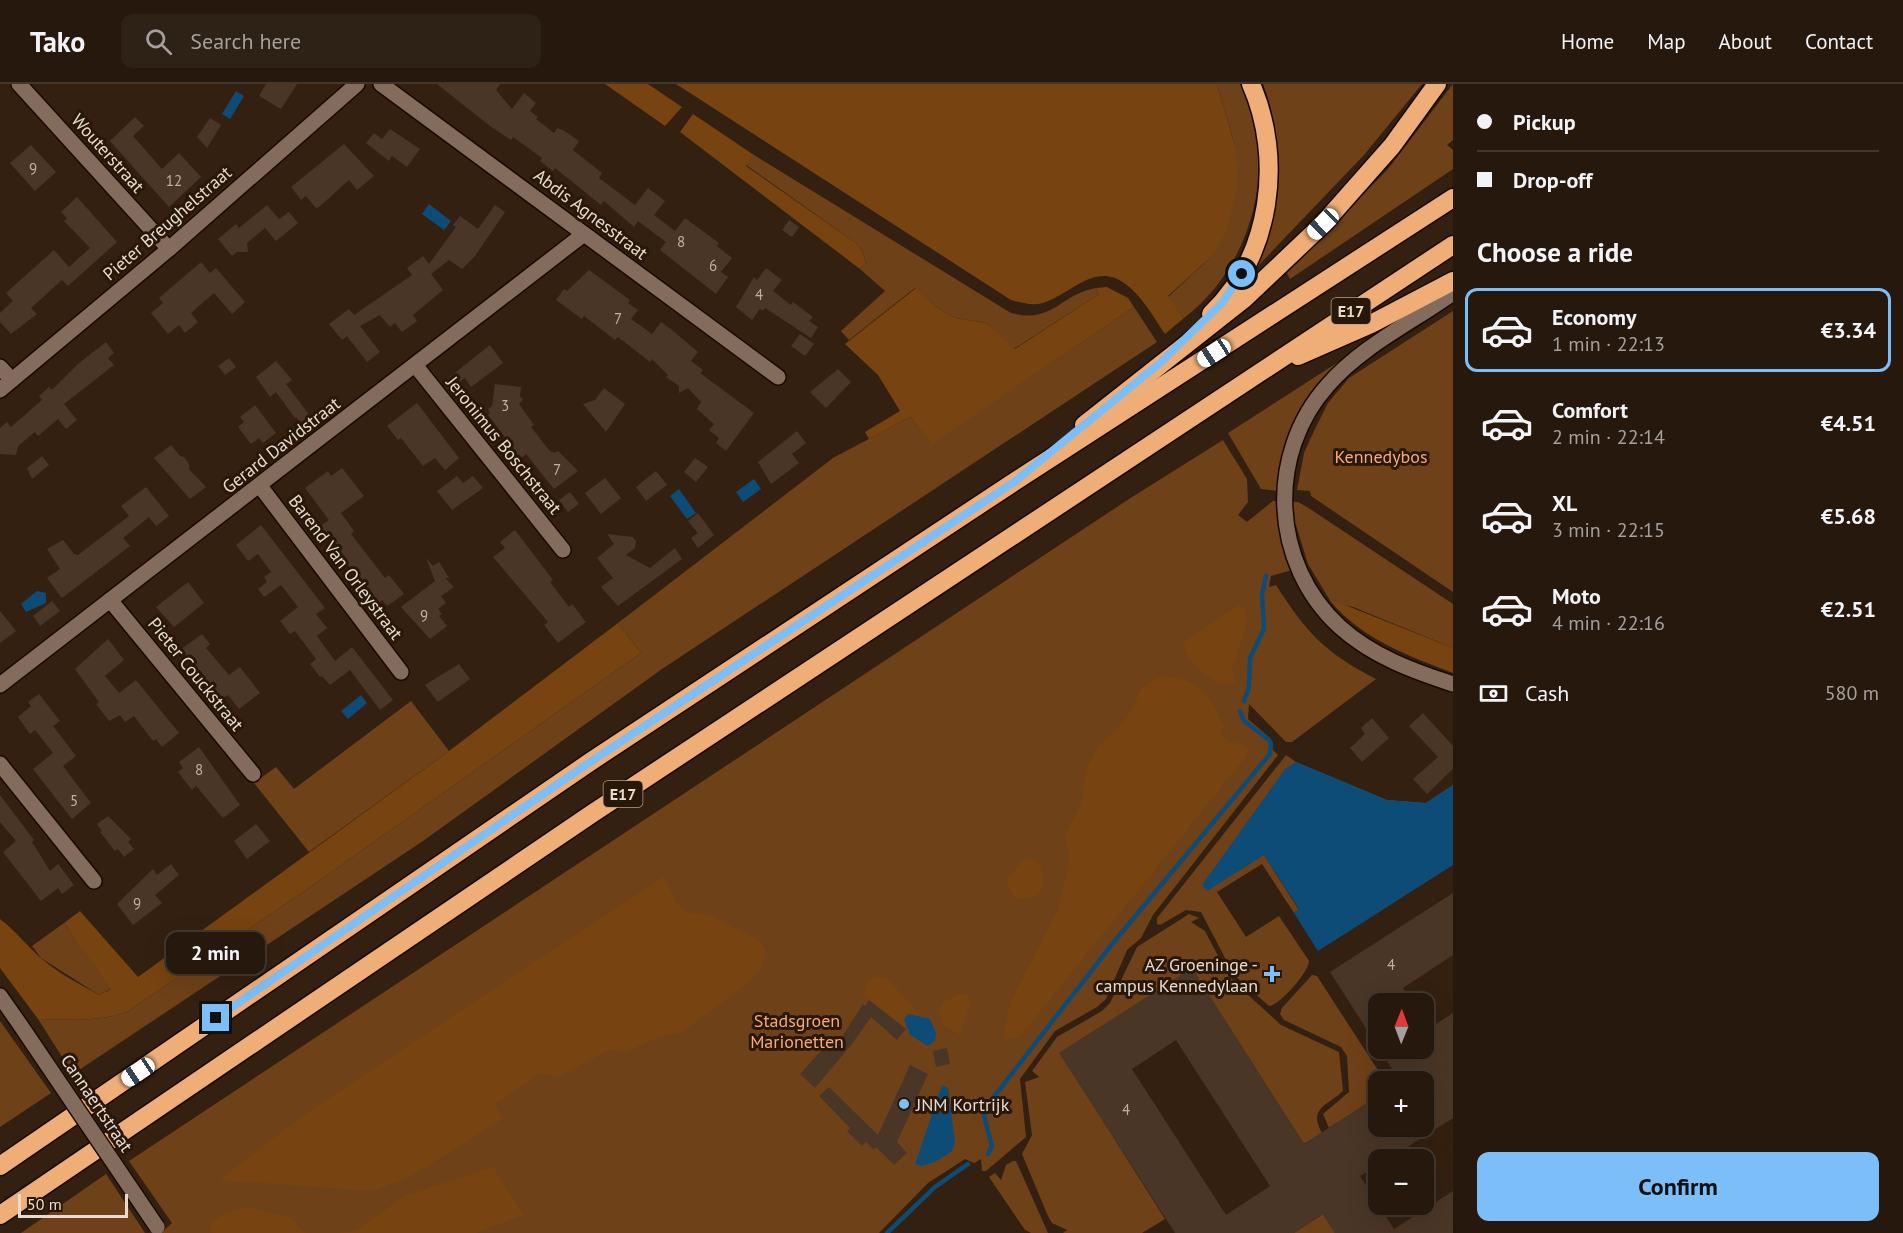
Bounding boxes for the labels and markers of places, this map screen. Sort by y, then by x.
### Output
place label: AZ Groeninge - campus Kennedylaan [1095,953,1258,997]
marker: AZ Groeninge - campus Kennedylaan [1263,965,1281,983]
place label: JNM Kortrijk [915,1093,1010,1116]
marker: JNM Kortrijk [897,1097,911,1111]

